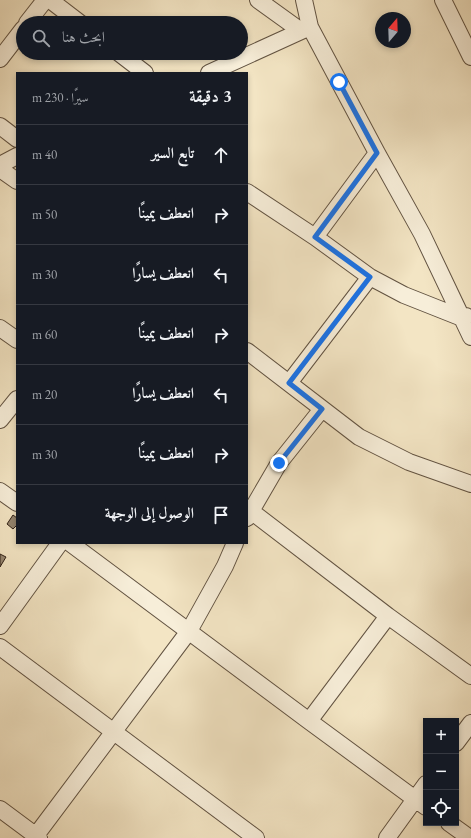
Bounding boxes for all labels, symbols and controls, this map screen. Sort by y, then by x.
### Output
north arrow [375,12,411,48]
search box [16,16,248,60]
icon: search [30,27,52,49]
text: ابحث هنا [62,27,105,46]
route start [330,73,348,91]
text: 3 دقيقة [189,85,232,107]
text: سيرًا · 230 m [32,89,89,106]
text: تابع السير [151,143,194,162]
icon: ahead [210,144,232,166]
text: 40 m [32,146,57,163]
text: انعطف يمينًا [138,203,194,222]
icon: right [210,204,232,226]
text: 50 m [32,206,57,223]
text: انعطف يسارًا [132,263,194,282]
icon: left [210,264,232,286]
text: 30 m [32,266,57,283]
text: انعطف يمينًا [138,323,194,342]
icon: right [210,324,232,346]
text: 60 m [32,326,57,343]
text: انعطف يسارًا [132,383,194,402]
icon: left [210,384,232,406]
text: 20 m [32,386,57,403]
text: انعطف يمينًا [138,443,194,462]
icon: right [210,444,232,466]
text: 30 m [32,446,57,463]
route end [270,454,288,472]
text: الوصول إلى الوجهة [105,503,194,522]
icon: arrive [210,504,232,526]
map controls [423,718,459,826]
button: + [423,718,459,754]
button: − [423,754,459,790]
button: locate [423,790,459,826]

